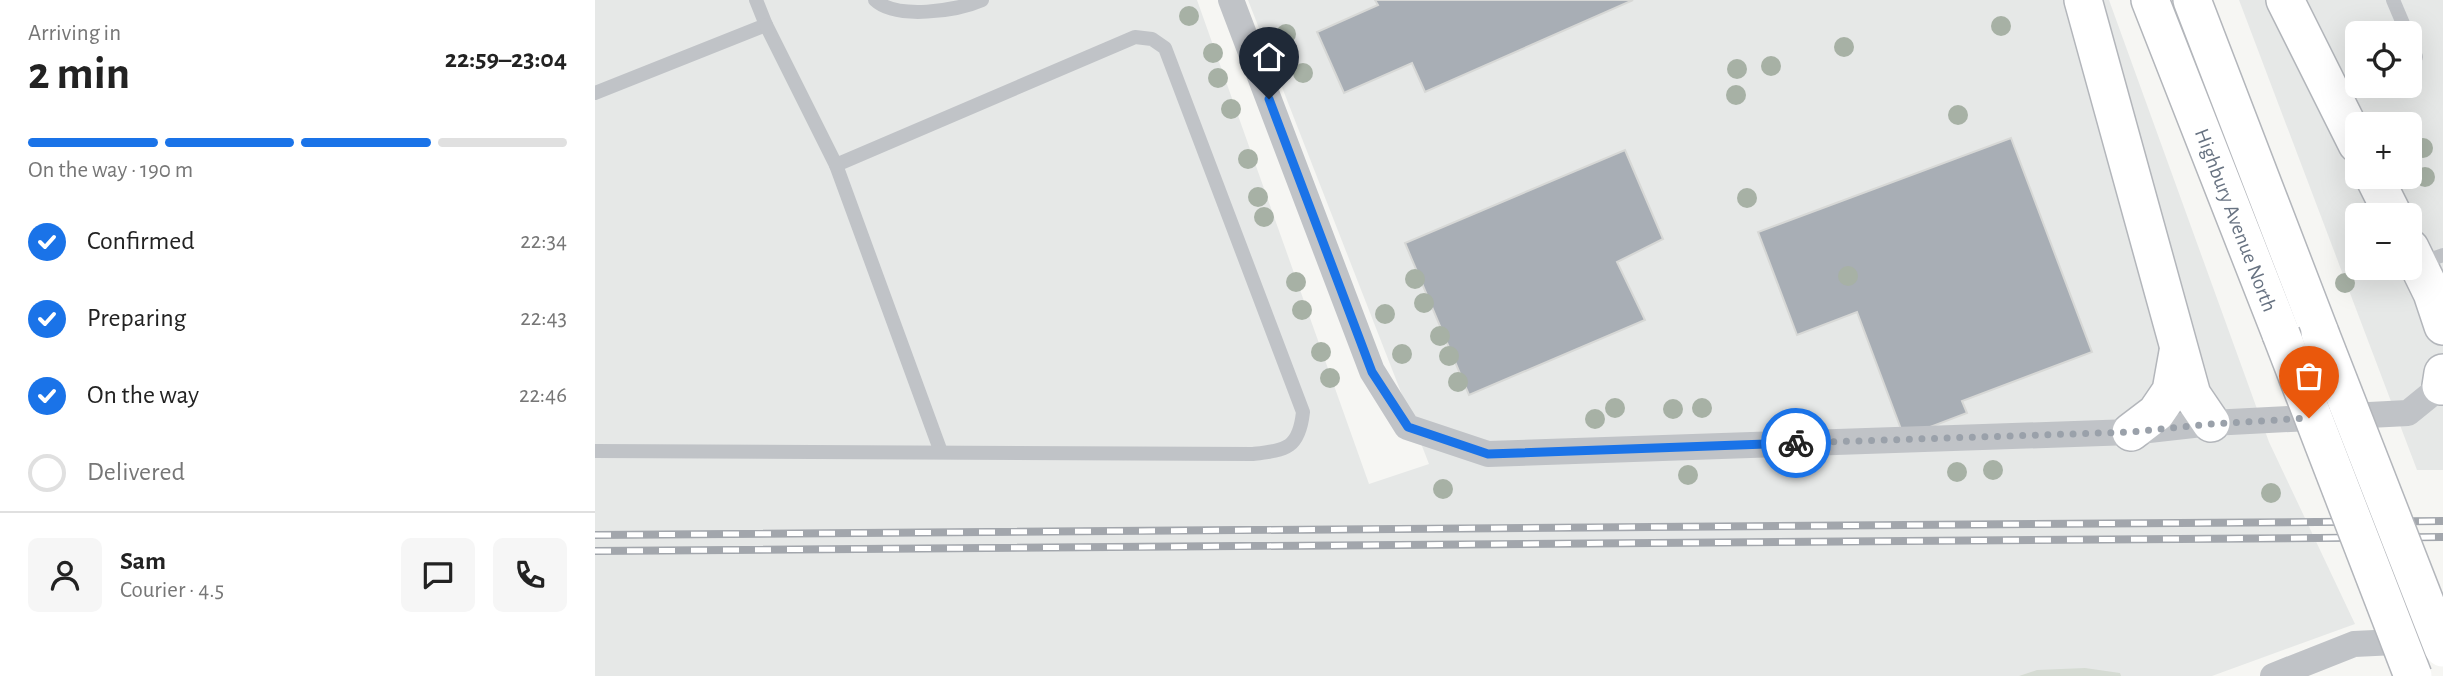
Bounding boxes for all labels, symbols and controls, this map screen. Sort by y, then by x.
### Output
map controls [2345,21,2422,280]
button: locate [2345,21,2422,98]
text: Arriving in [28,22,121,45]
pin [1239,27,1299,99]
icon: home [1250,38,1288,76]
text: 22:59–23:04 [445,46,567,72]
text: 2 min [28,51,130,97]
button: + [2345,112,2422,189]
street label: Highbury Avenue North [2191,126,2280,315]
text: On the way · 190 m [28,159,193,182]
button: − [2345,203,2422,280]
icon: check [28,223,66,261]
text: Confirmed [87,228,195,254]
text: 22:34 [520,230,567,253]
icon: check [28,300,66,338]
text: Preparing [87,305,186,331]
text: 22:43 [520,307,567,330]
pin [2279,346,2339,418]
icon: bag [2290,357,2328,395]
icon: check [28,377,66,415]
text: On the way [87,382,199,408]
text: 22:46 [519,384,567,407]
courier [1761,408,1831,478]
icon: bike [1777,424,1815,462]
text: Delivered [87,459,185,485]
button: person [28,538,102,612]
button: chat [401,538,475,612]
button: phone [493,538,567,612]
text: Sam [120,548,166,574]
text: Courier · 4.5 [120,579,224,602]

